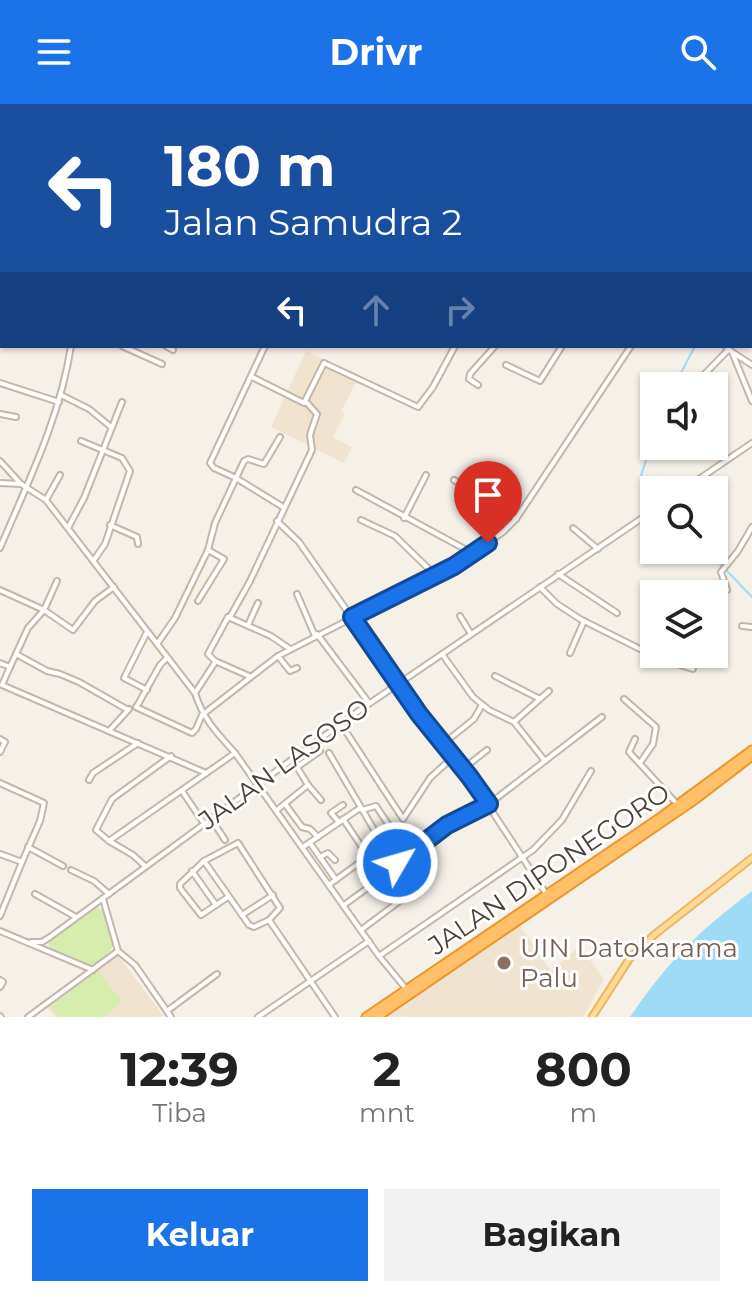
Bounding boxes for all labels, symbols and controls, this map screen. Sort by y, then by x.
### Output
icon: menu [32,30,76,74]
text: Drivr [329,30,423,74]
icon: search [676,30,720,74]
text: 180 m [164,132,336,200]
icon: left [32,136,136,240]
text: Jalan Samudra 2 [164,200,462,244]
icon: left [270,288,314,332]
icon: ahead [354,288,398,332]
icon: right [438,288,482,332]
map controls [640,372,728,668]
button: sound [640,372,728,460]
pin [454,461,522,543]
icon: arrive [466,473,510,517]
button: search [640,476,728,564]
button: layers [640,580,728,668]
street label: JALAN LASOSO [192,691,375,837]
street label: JALAN DIPONEGORO [422,776,676,962]
position arrow [355,821,439,905]
place label: UIN Datokarama Palu [520,932,738,994]
marker: UIN Datokarama Palu [495,954,513,972]
text: 12:39 [120,1040,239,1098]
text: 2 [373,1040,401,1098]
text: 800 [535,1040,632,1098]
text: Tiba [152,1097,207,1129]
text: mnt [359,1097,415,1129]
text: m [570,1097,597,1129]
button: Keluar [32,1189,368,1281]
button: Bagikan [384,1189,720,1281]

